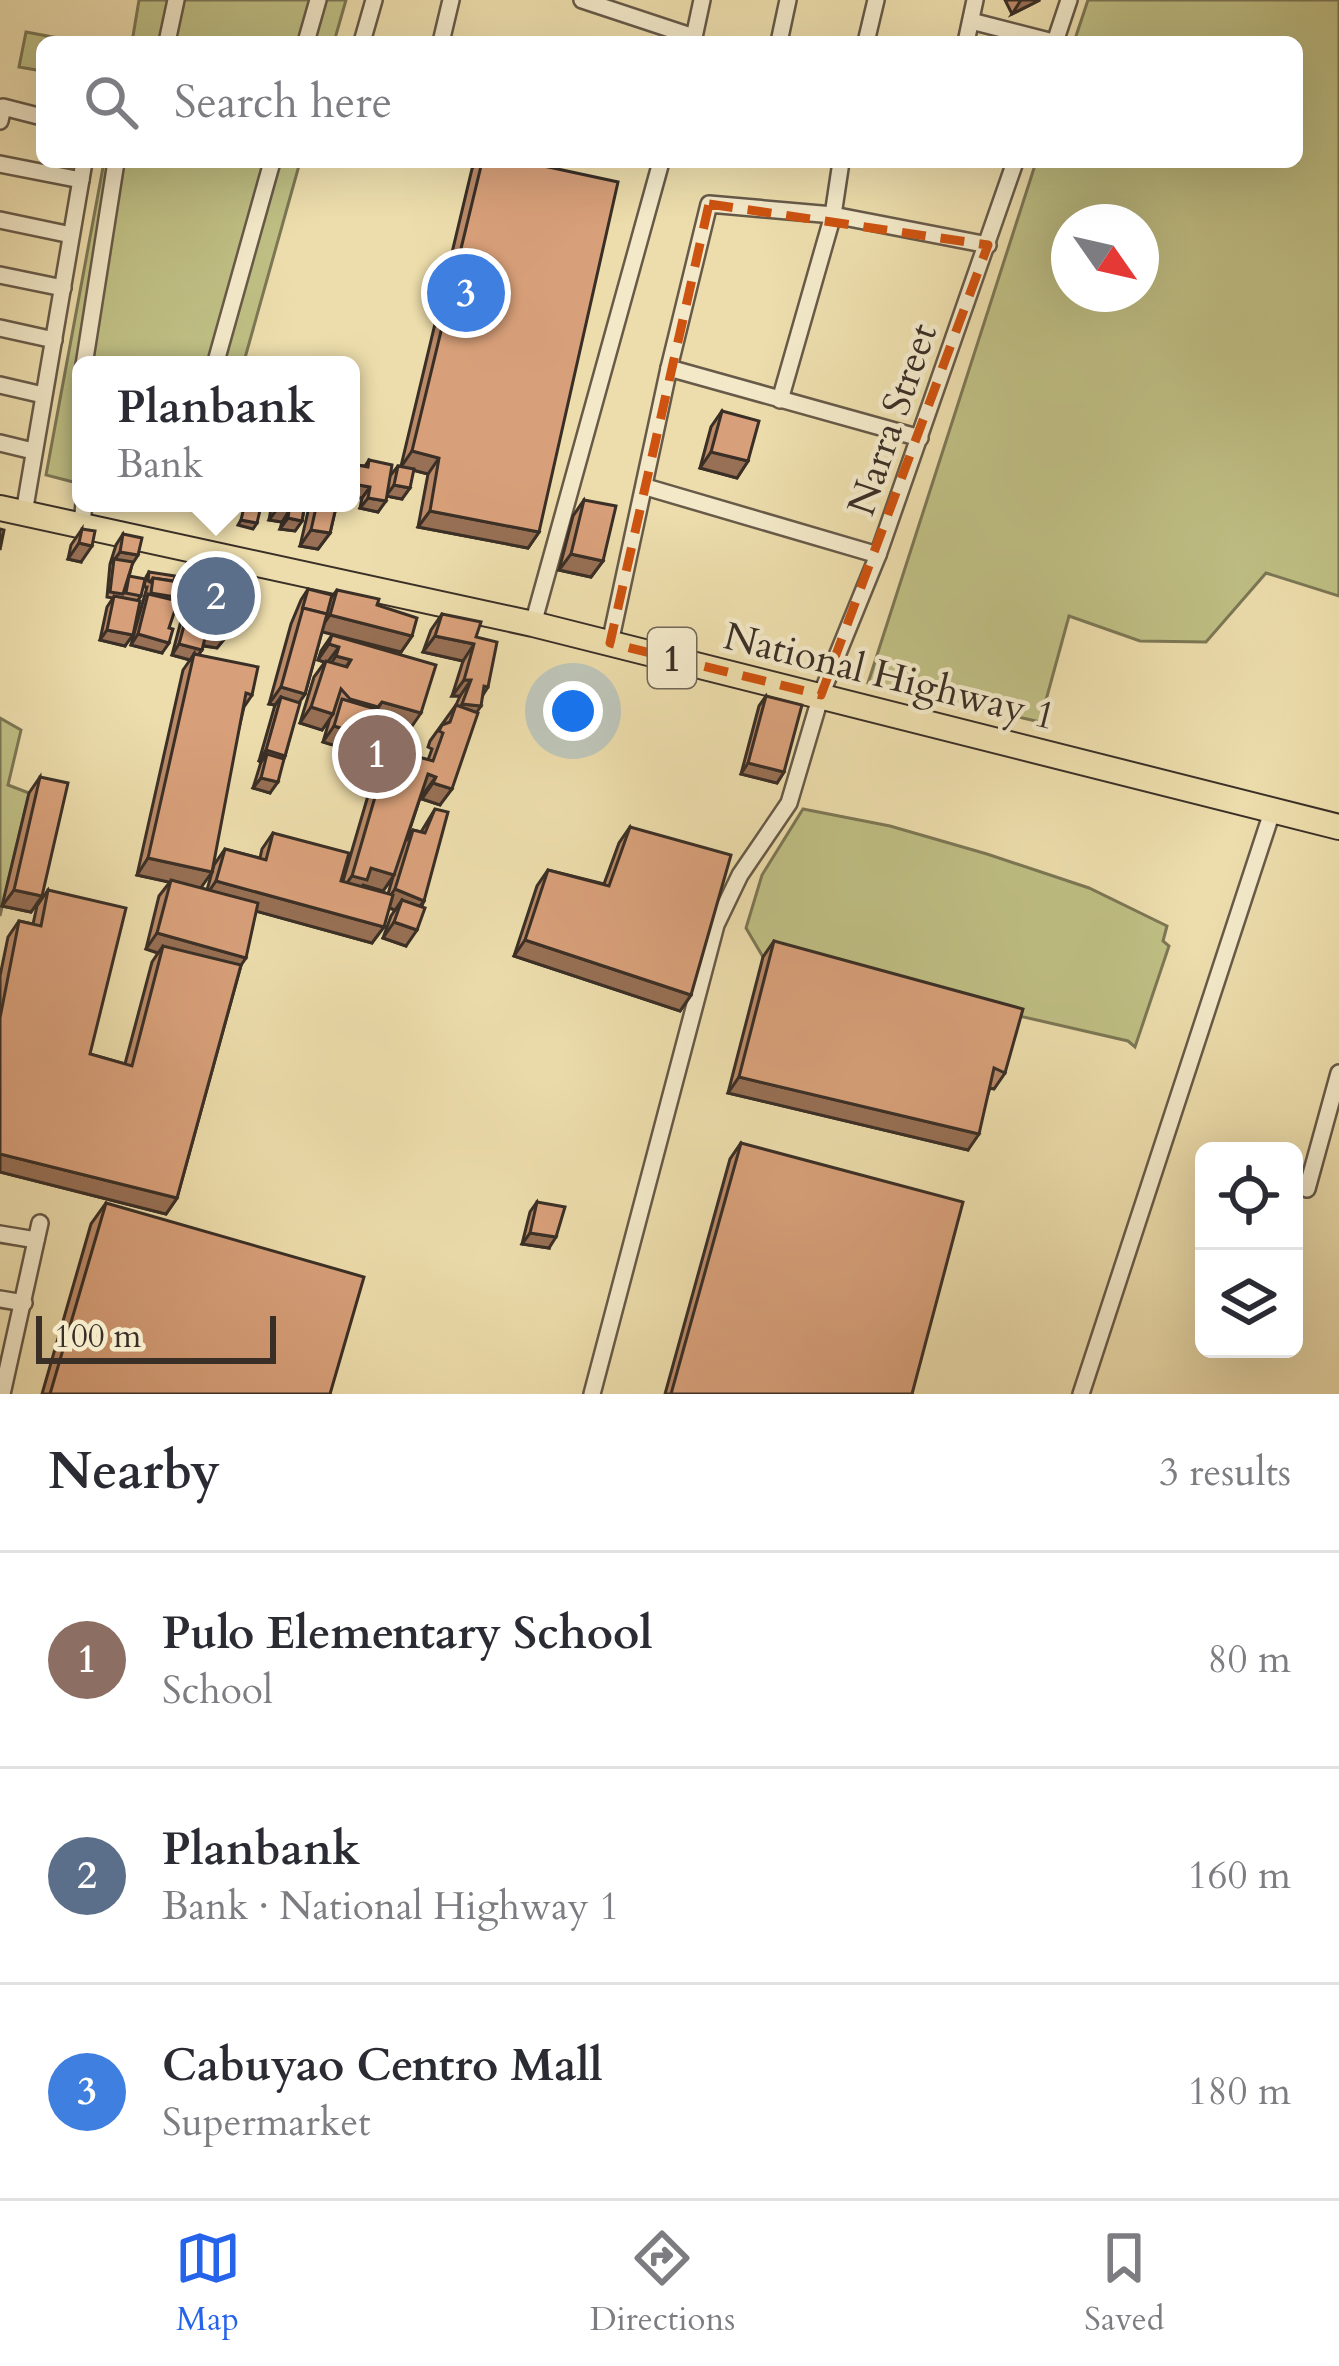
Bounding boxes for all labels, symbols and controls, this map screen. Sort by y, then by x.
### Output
search box [36,36,1303,168]
icon: search [78,69,144,135]
text: Search here [174,72,392,133]
north arrow [1051,204,1159,312]
pin: 3 [427,248,505,338]
street label: Narra Street [835,316,950,523]
popup [72,356,360,512]
text: Planbank [117,377,315,438]
text: Bank [117,438,203,491]
pin: 2 [177,551,255,641]
street label: National Highway 1 [718,610,1061,743]
road number: 1 [648,628,696,688]
your location [543,681,603,741]
pin: 1 [338,709,416,799]
map controls [1195,1142,1303,1358]
button: locate [1195,1142,1303,1250]
button: layers [1195,1250,1303,1358]
scale bar [36,1310,276,1363]
text: 100 m [54,1314,141,1359]
text: Nearby [48,1437,220,1507]
text: 3 results [1159,1446,1291,1499]
text: Pulo Elementary School [162,1603,653,1664]
text: 1 [77,1633,97,1686]
text: 80 m [1208,1633,1291,1686]
text: School [162,1664,273,1717]
text: Planbank [162,1819,360,1880]
text: 2 [77,1849,97,1902]
text: 160 m [1188,1849,1291,1902]
text: Bank · National Highway 1 [162,1880,619,1933]
text: Cabuyao Centro Mall [162,2035,603,2096]
text: 3 [77,2065,97,2118]
text: 180 m [1188,2065,1291,2118]
text: Supermarket [162,2096,371,2149]
tab: Map [175,2225,241,2342]
tab: Directions [590,2225,735,2342]
tab: Saved [1084,2225,1164,2342]

